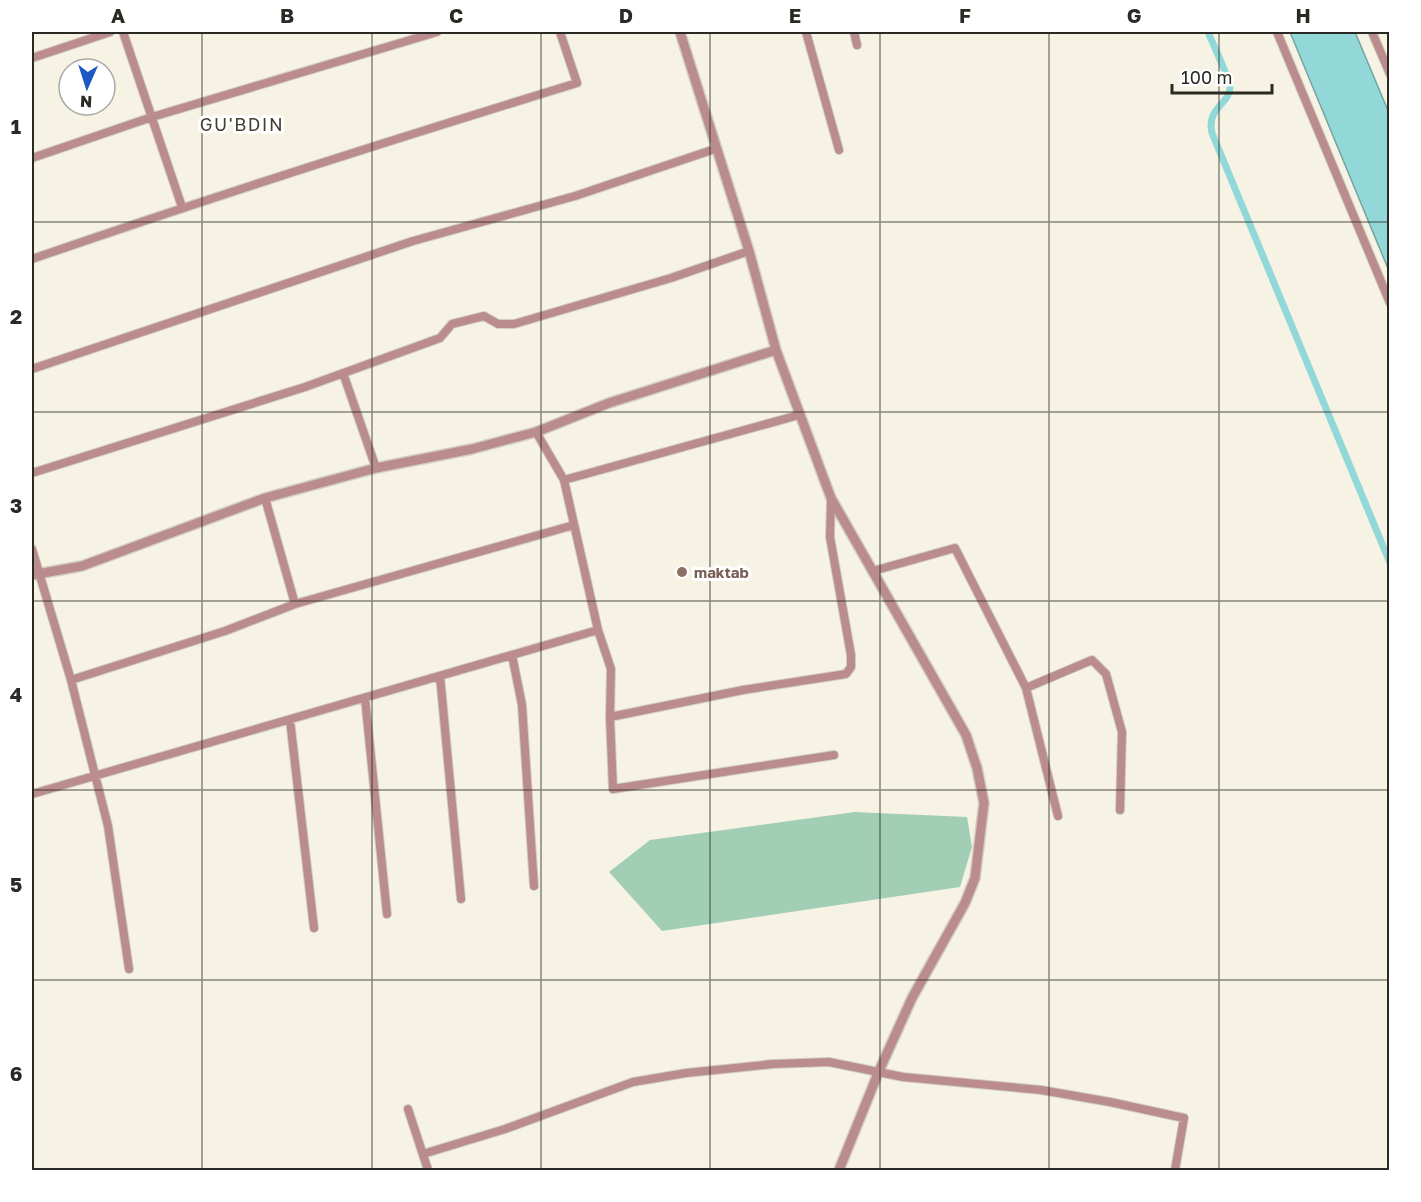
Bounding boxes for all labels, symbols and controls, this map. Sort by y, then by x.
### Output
text: A [111,3,125,27]
text: B [280,3,294,27]
text: C [449,3,463,27]
text: D [619,3,633,27]
text: E [789,3,801,27]
text: F [959,3,971,27]
text: G [1127,3,1141,27]
text: H [1295,3,1311,27]
north arrow [57,57,117,117]
scale bar [1172,57,1272,95]
text: 100 m [1181,66,1232,88]
text: N [80,92,93,112]
district label: GU'BDIN [200,113,284,135]
text: 1 [11,114,21,138]
text: 2 [10,304,22,328]
text: 3 [10,493,22,517]
place label: maktab [694,563,749,581]
marker: maktab [675,565,689,579]
text: 4 [10,682,22,706]
text: 5 [10,872,22,896]
text: 6 [10,1061,22,1085]

